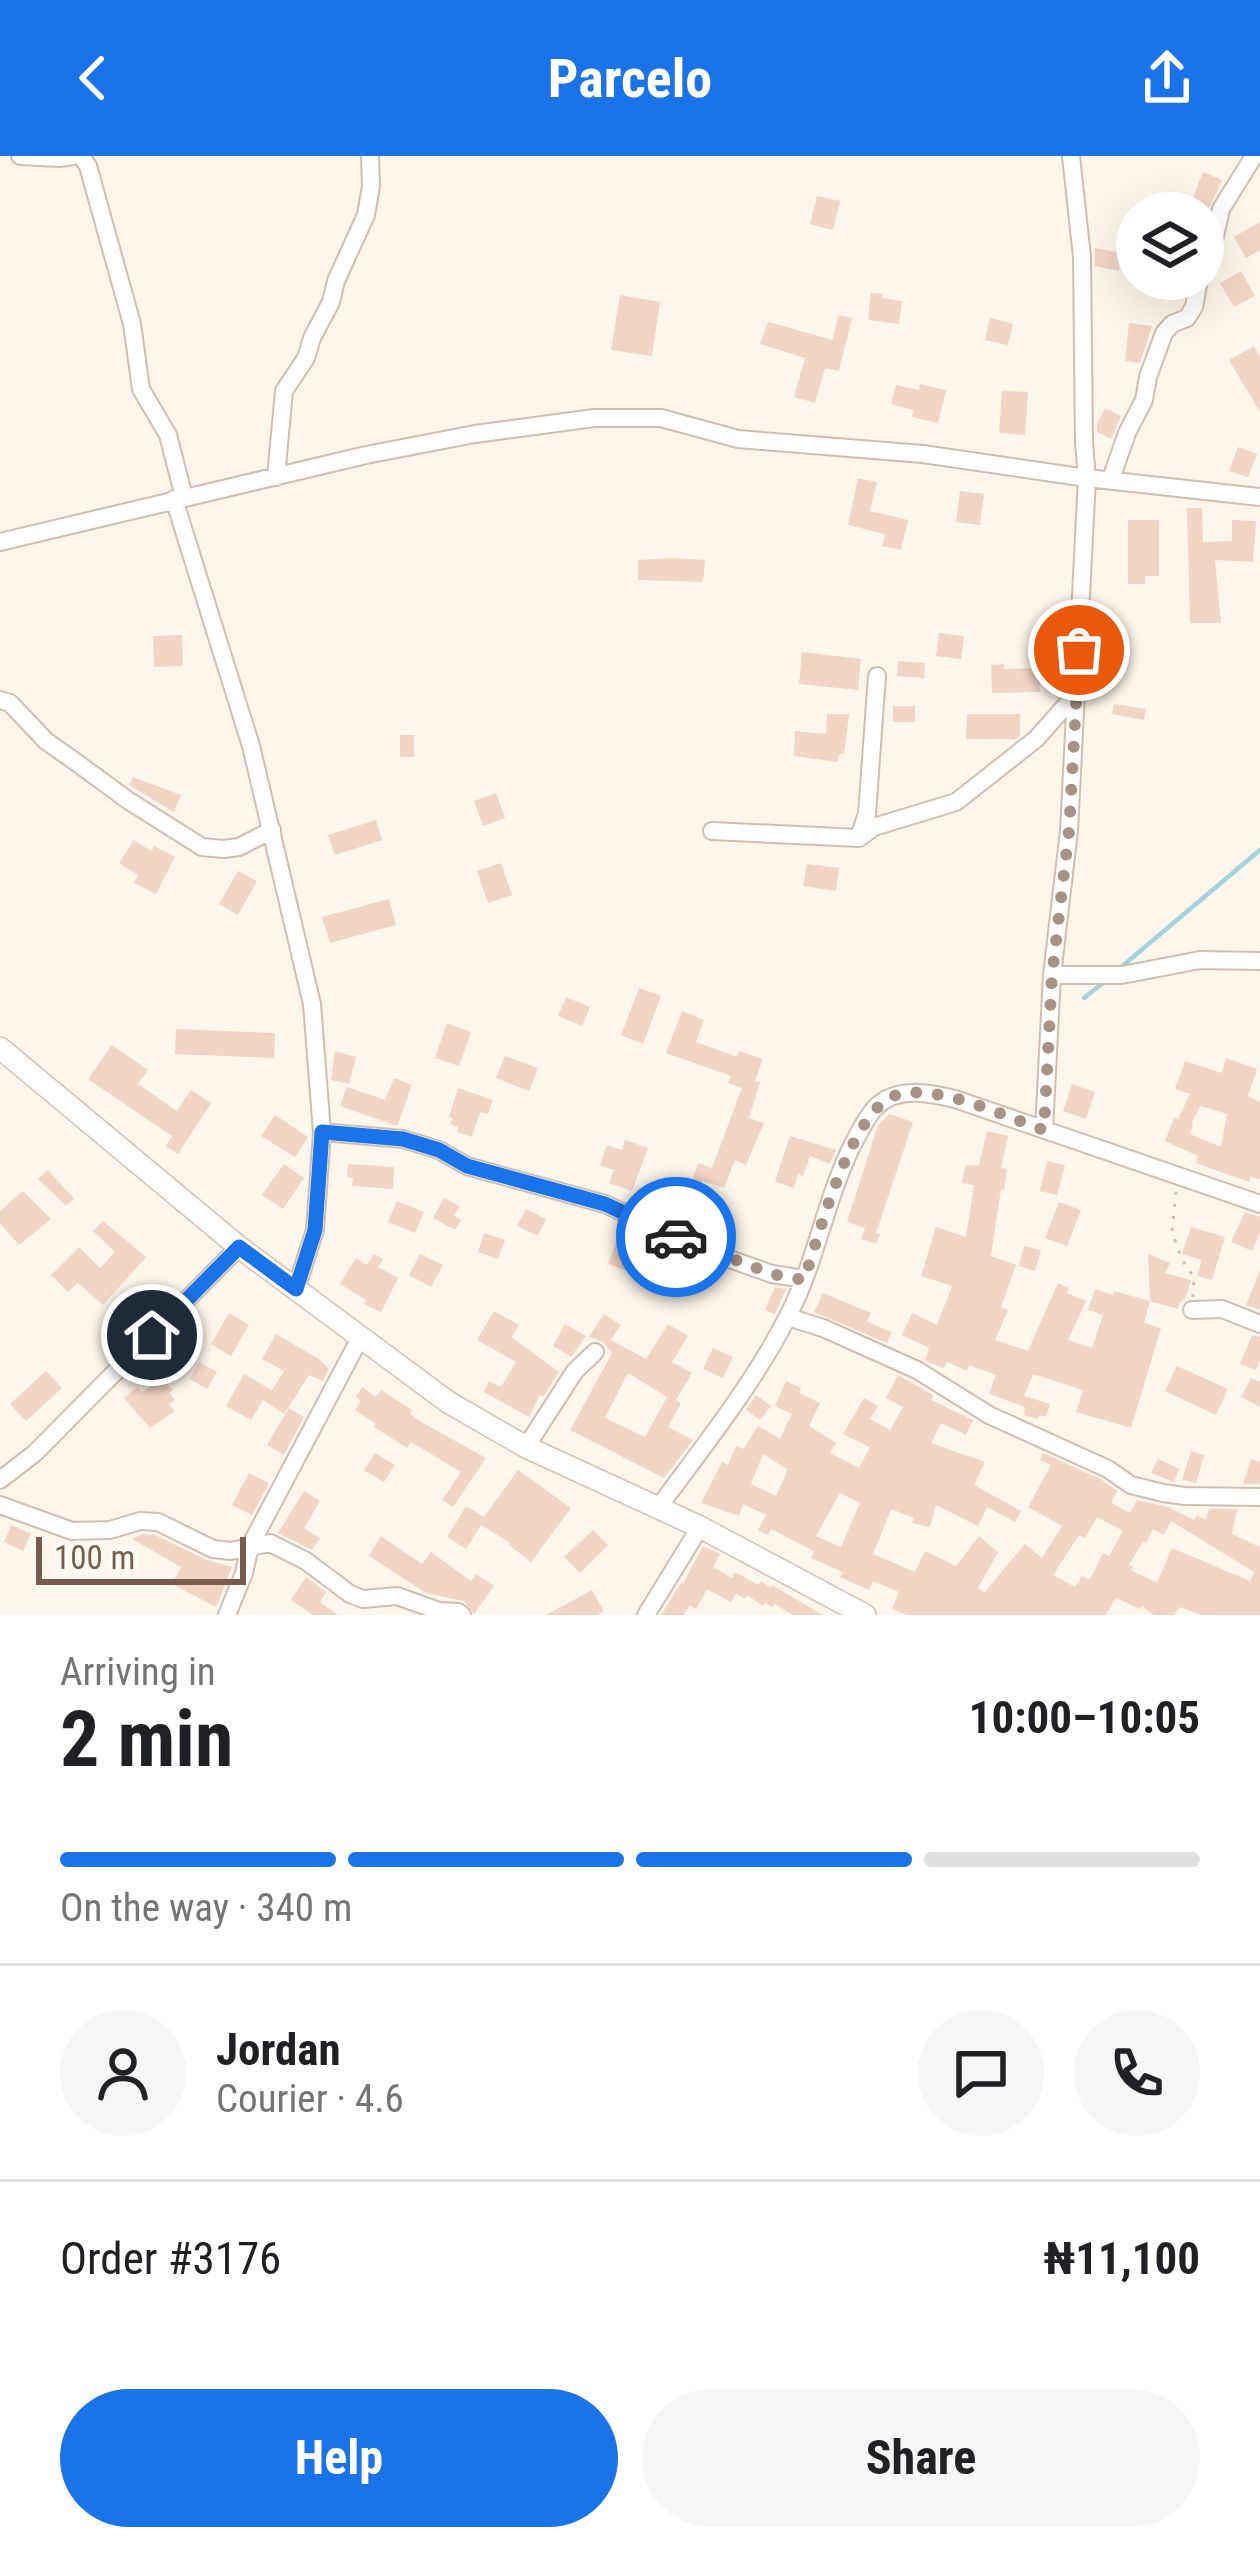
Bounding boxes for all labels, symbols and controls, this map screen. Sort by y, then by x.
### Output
icon: back [60,45,126,111]
icon: share [1134,45,1200,111]
text: Parcelo [548,47,712,110]
map controls [1116,192,1224,300]
button: layers [1116,192,1224,300]
pin [1028,599,1130,701]
icon: bag [1046,617,1112,683]
courier [616,1177,736,1297]
icon: car [643,1204,709,1270]
pin [101,1284,203,1386]
icon: home [119,1302,185,1368]
scale bar [36,1531,246,1584]
text: 100 m [54,1538,135,1577]
text: Arriving in [60,1649,216,1695]
text: 10:00–10:05 [969,1691,1200,1744]
text: 2 min [60,1694,233,1785]
text: On the way · 340 m [60,1885,352,1931]
button: person [60,2010,186,2136]
button: chat [918,2010,1044,2136]
button: phone [1074,2010,1200,2136]
text: Jordan [216,2023,341,2076]
text: Courier · 4.6 [216,2076,404,2122]
text: Order #3176 [60,2232,281,2285]
text: ₦11,100 [1043,2232,1200,2285]
button: Help [60,2389,618,2527]
button: Share [642,2389,1200,2527]

